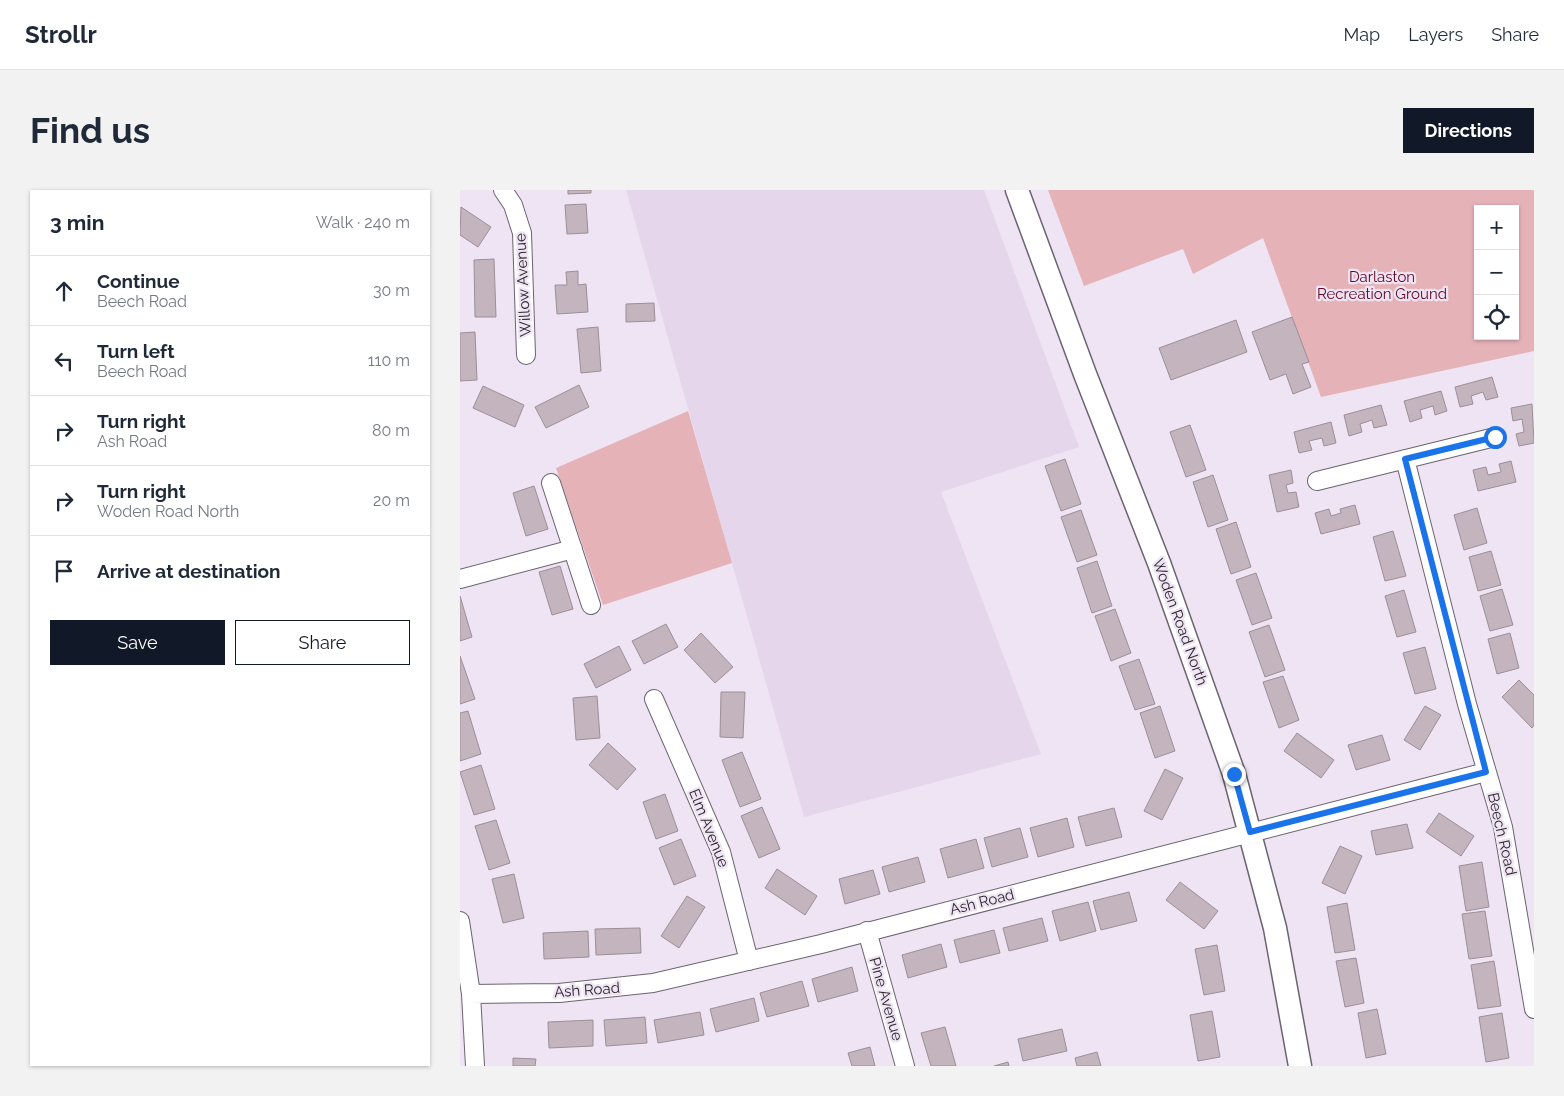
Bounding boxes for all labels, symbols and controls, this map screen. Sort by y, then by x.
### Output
text: Strollr [25,20,97,49]
text: Map [1344,24,1380,45]
text: Layers [1408,24,1463,45]
text: Share [1491,24,1539,45]
button: Directions [1403,108,1534,153]
text: Find us [30,110,150,151]
map controls [1474,205,1519,340]
button: + [1474,205,1519,250]
text: 3 min [50,210,104,235]
text: Walk · 240 m [316,213,410,232]
street label: Willow Avenue [511,233,535,337]
button: − [1474,250,1519,295]
park label: Darlaston Recreation Ground [1317,268,1447,303]
text: Continue [97,270,180,292]
icon: ahead [50,277,78,305]
text: 30 m [373,281,410,300]
text: Beech Road [97,292,187,311]
button: locate [1474,295,1519,340]
text: Turn left [97,340,174,362]
icon: left [50,347,78,375]
text: 110 m [368,351,410,370]
text: Beech Road [97,362,187,381]
text: Turn right [97,410,186,432]
icon: right [50,417,78,445]
text: 80 m [372,421,410,440]
route start [1484,426,1507,449]
text: Ash Road [97,432,167,451]
text: Turn right [97,480,186,502]
icon: right [50,487,78,515]
text: 20 m [373,491,410,510]
text: Woden Road North [97,502,239,521]
street label: Woden Road North [1149,556,1211,688]
icon: arrive [50,557,78,585]
text: Arrive at destination [97,560,281,582]
button: Save [50,620,225,665]
button: Share [235,620,410,665]
route end [1223,763,1246,786]
street label: Elm Avenue [685,786,733,870]
street label: Beech Road [1484,791,1520,877]
street label: Ash Road [948,885,1016,919]
street label: Pine Avenue [865,955,907,1043]
street label: Ash Road [554,979,620,1001]

